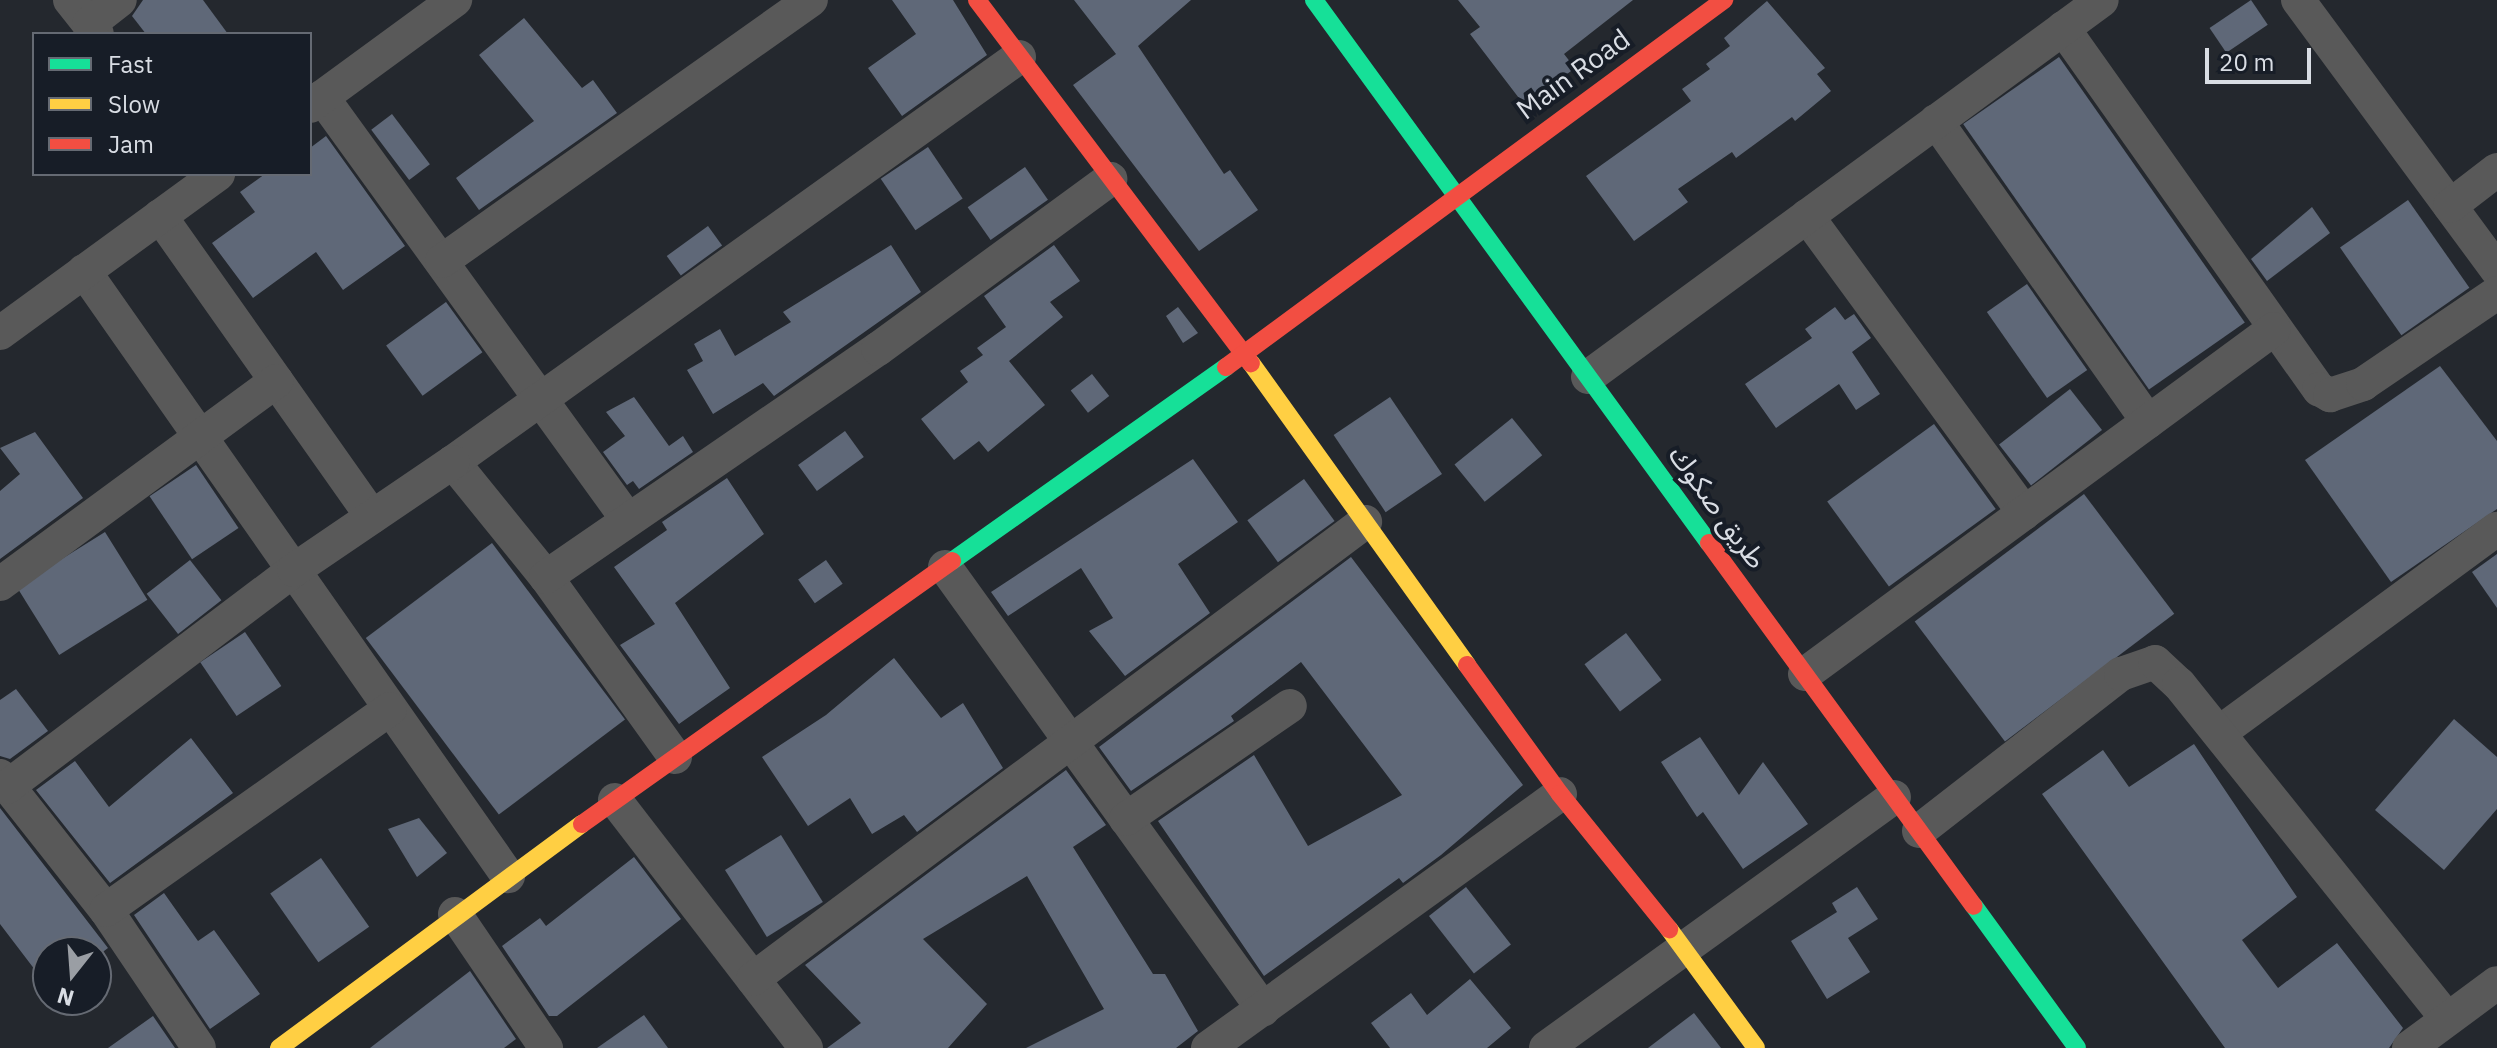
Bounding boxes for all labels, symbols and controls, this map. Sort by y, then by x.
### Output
street label: Main Road [1510,22,1636,126]
legend [32,32,312,176]
scale bar [2209,32,2315,82]
text: 20 m [2219,46,2274,78]
text: Fast [108,48,153,80]
text: Slow [108,88,160,120]
text: Jam [108,128,154,160]
street label: طريق صكوك [1662,439,1774,575]
north arrow [32,936,112,1016]
text: N [54,981,77,1014]

